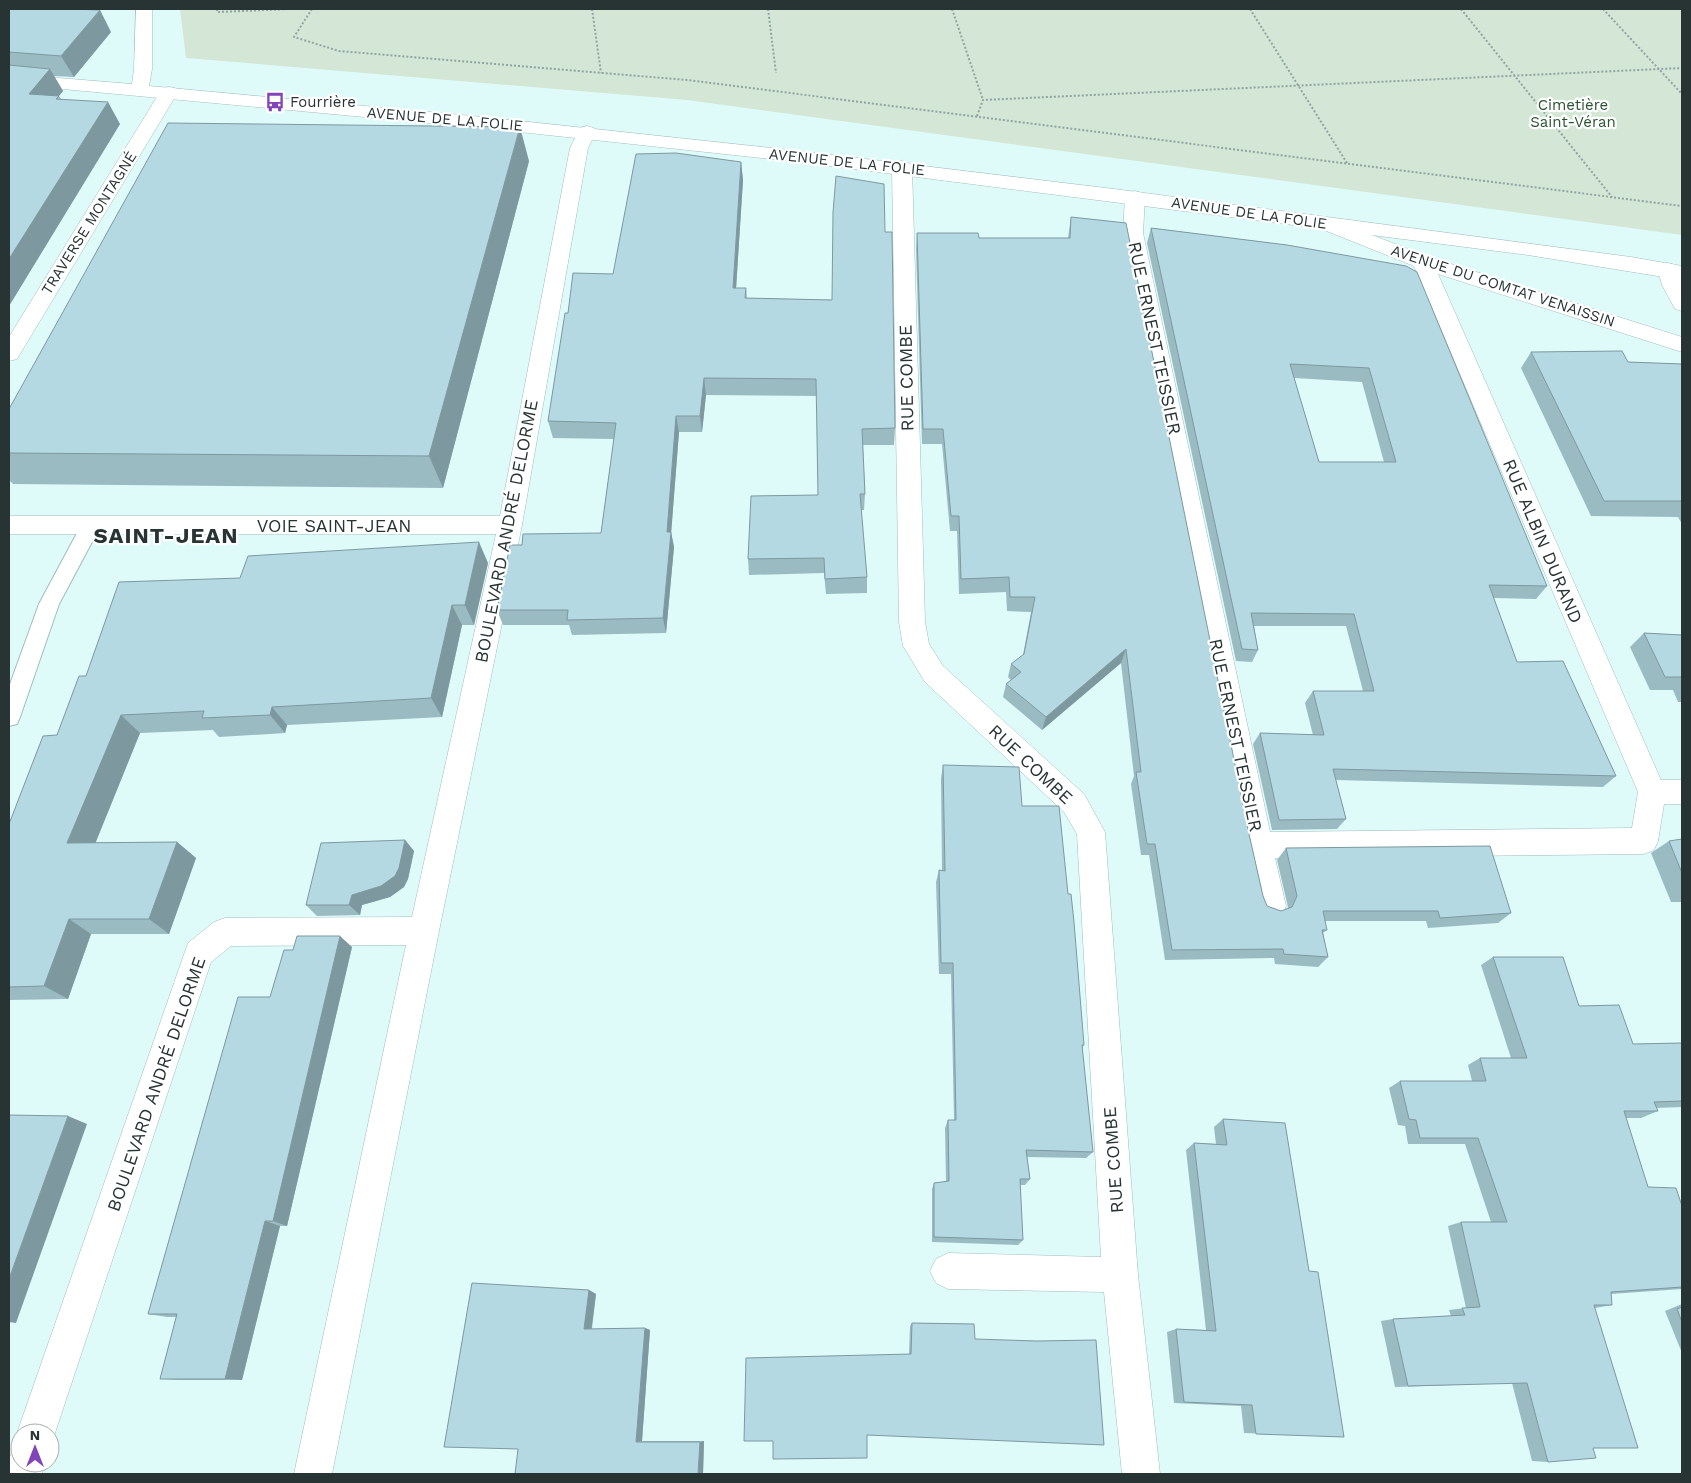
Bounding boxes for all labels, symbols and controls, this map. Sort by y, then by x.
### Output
bus stop icon: Fourrière [264,91,286,113]
place label: Fourrière [290,93,356,111]
park label: Cimetière Saint-Véran [1530,96,1616,131]
street label: AVENUE DE LA FOLIE [366,103,524,135]
street label: AVENUE DE LA FOLIE [768,145,926,179]
street label: TRAVERSE MONTAGNÉ [38,148,140,298]
street label: AVENUE DE LA FOLIE [1170,193,1328,233]
street label: RUE ERNEST TEISSIER [1124,239,1186,437]
street label: AVENUE DU COMTAT VENAISSIN [1389,241,1617,331]
street label: RUE COMBE [895,324,917,432]
street label: BOULEVARD ANDRÉ DELORME [470,398,542,664]
street label: RUE ALBIN DURAND [1499,456,1587,626]
street label: VOIE SAINT-JEAN [257,515,411,536]
district label: SAINT-JEAN [93,523,239,548]
street label: RUE ERNEST TEISSIER [1205,636,1267,834]
street label: RUE COMBE [985,720,1077,808]
street label: BOULEVARD ANDRÉ DELORME [102,954,210,1214]
street label: RUE COMBE [1099,1106,1127,1214]
north arrow [10,1423,60,1473]
text: N [30,1427,40,1443]

